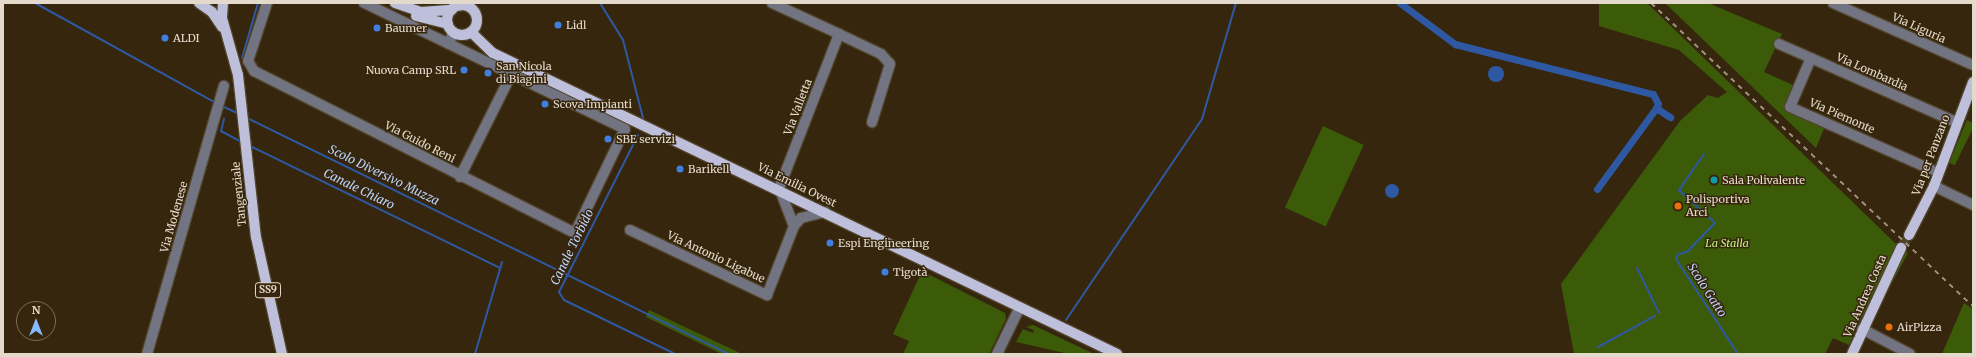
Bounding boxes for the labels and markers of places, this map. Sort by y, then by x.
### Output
place label: Lidl [566,18,586,32]
marker: Lidl [553,20,563,30]
place label: Baumer [385,21,427,35]
marker: Baumer [372,23,382,33]
place label: ALDI [173,31,200,45]
marker: ALDI [160,33,170,43]
place label: San Nicola di Biagini [496,60,552,86]
place label: Nuova Camp SRL [366,63,456,77]
marker: Nuova Camp SRL [459,65,469,75]
marker: San Nicola di Biagini [483,68,493,78]
place label: Scova Impianti [553,97,632,111]
marker: Scova Impianti [540,99,550,109]
place label: SBE servizi [616,132,675,146]
marker: SBE servizi [603,134,613,144]
place label: Barikell [688,162,729,176]
marker: Barikell [675,164,685,174]
place label: Sala Polivalente [1722,173,1805,187]
marker: Sala Polivalente [1709,175,1719,185]
place label: Polisportiva Arci [1686,193,1750,219]
marker: Polisportiva Arci [1673,201,1683,211]
place label: Espi Engineering [838,236,929,250]
marker: Espi Engineering [825,238,835,248]
place label: Tigotà [893,265,927,279]
marker: Tigotà [880,267,890,277]
place label: AirPizza [1897,320,1942,334]
marker: AirPizza [1884,322,1894,332]

